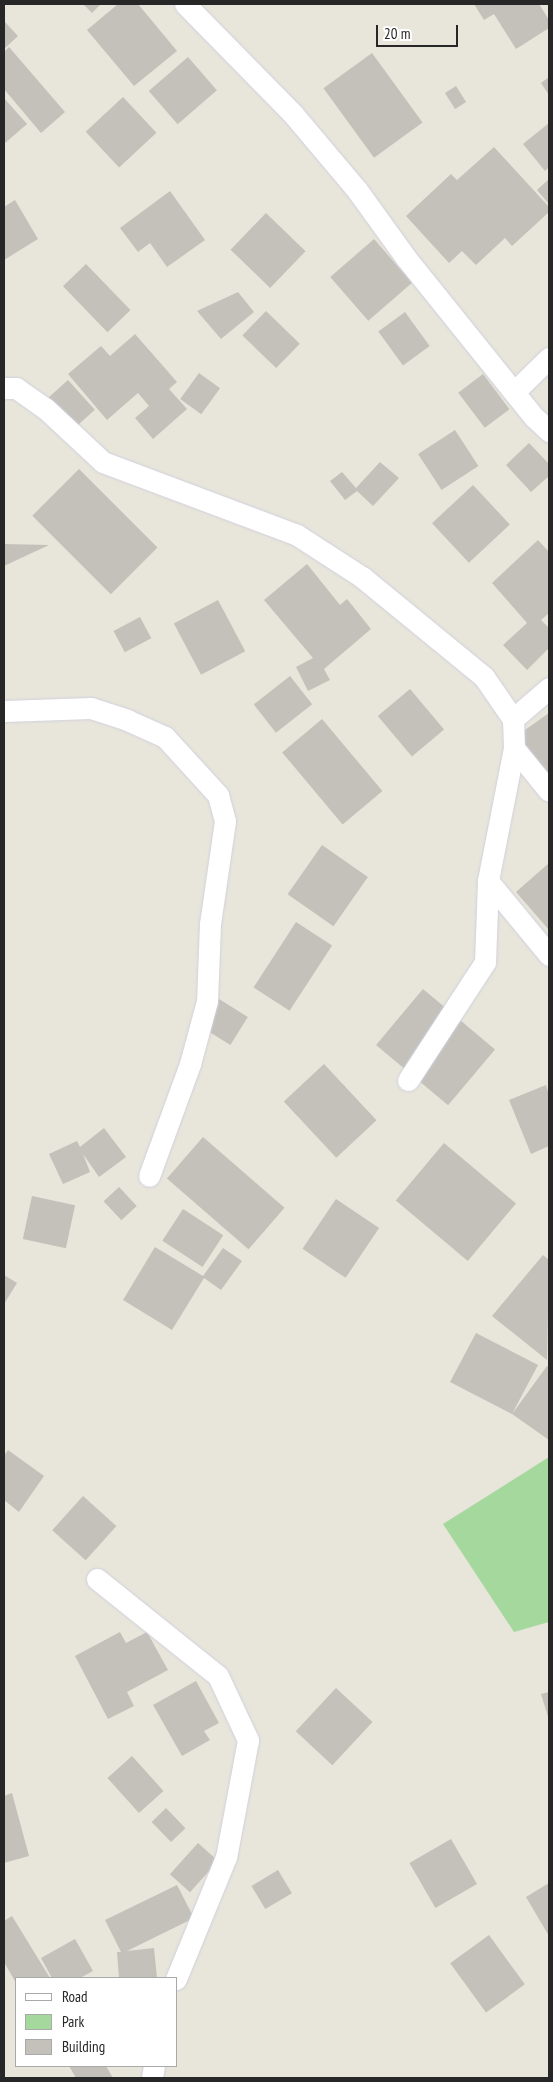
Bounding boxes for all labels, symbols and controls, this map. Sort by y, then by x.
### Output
scale bar [378,15,460,47]
text: 20 m [384,24,410,43]
legend [15,1977,178,2067]
text: Road [62,1987,88,2006]
text: Park [62,2012,84,2031]
text: Building [62,2037,105,2056]

